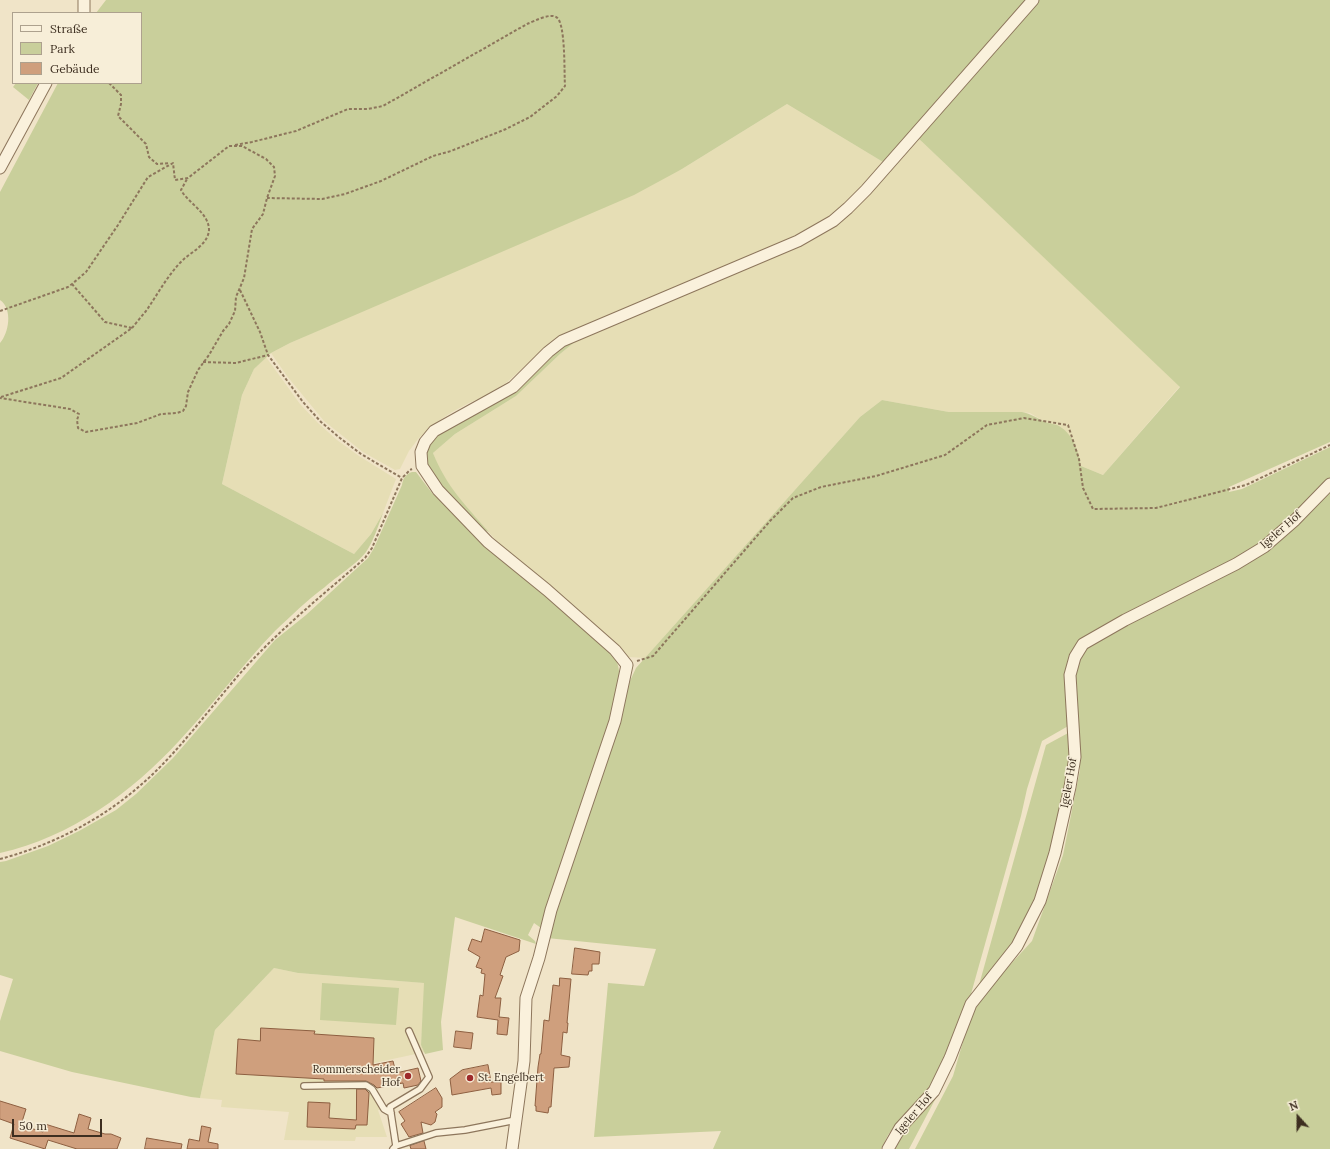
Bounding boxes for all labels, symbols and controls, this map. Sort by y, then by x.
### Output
legend [12,12,142,84]
text: Straße [50,21,87,36]
text: Park [50,41,75,56]
text: Gebäude [50,61,100,76]
street label: Igeler Hof [1258,508,1304,552]
street label: Igeler Hof [1058,757,1080,809]
place label: Rommerscheider Hof [312,1063,400,1089]
marker: Rommerscheider Hof [403,1071,413,1081]
place label: St. Engelbert [478,1071,544,1085]
marker: St. Engelbert [465,1073,475,1083]
street label: Igeler Hof [893,1090,935,1138]
north arrow [1278,1097,1318,1137]
text: N [1287,1098,1300,1114]
scale bar [14,1111,104,1137]
text: 50 m [19,1118,47,1133]

